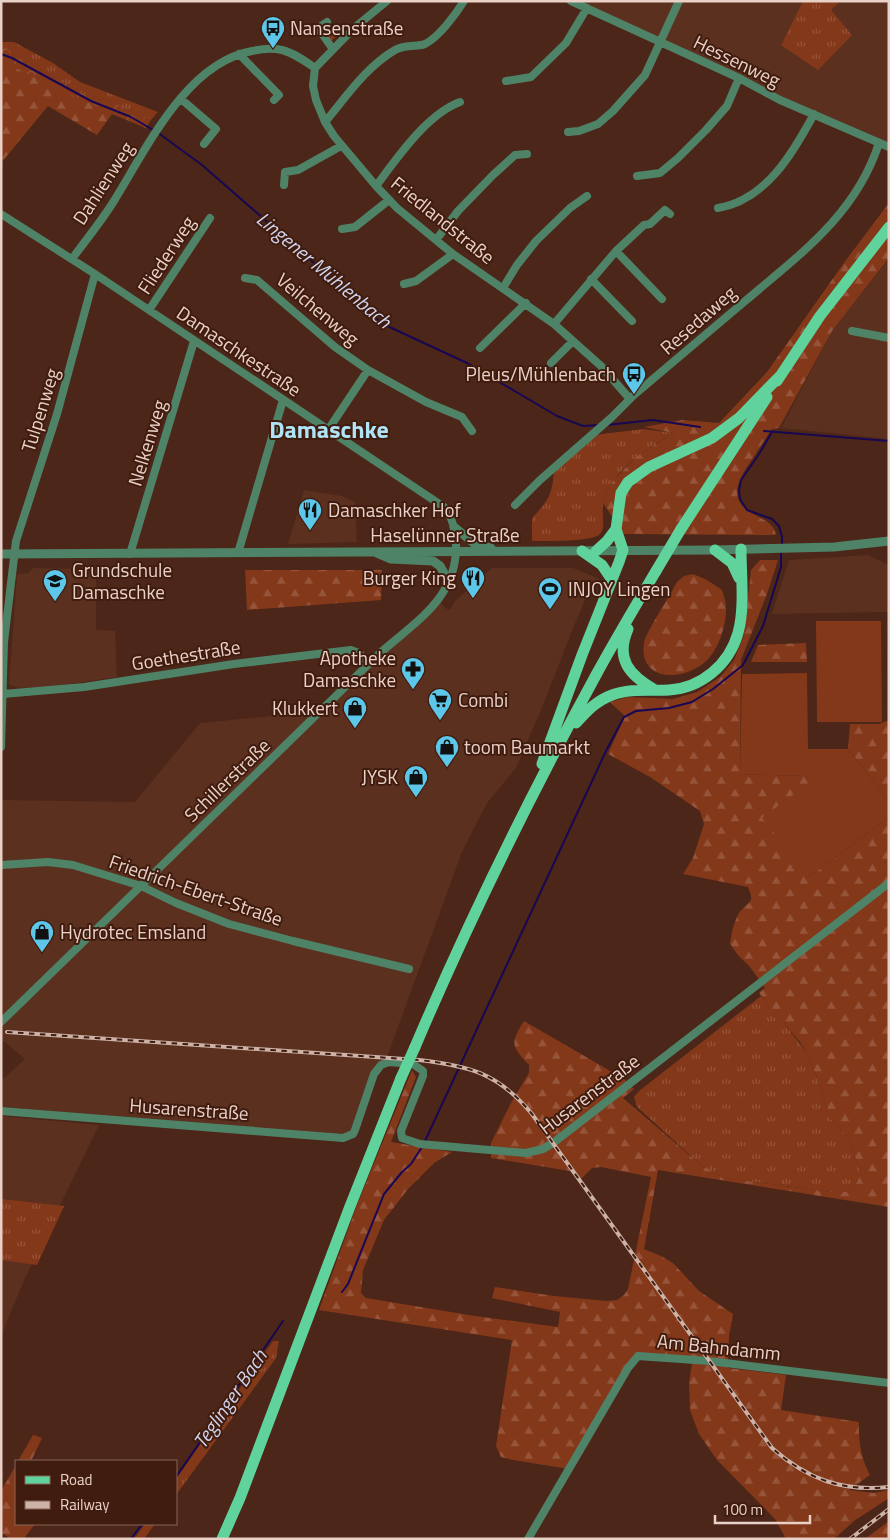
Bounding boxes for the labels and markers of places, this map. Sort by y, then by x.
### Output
place label: Nansenstraße [290,13,403,42]
bus stop icon: Nansenstraße [260,15,286,49]
place label: Pleus/Mühlenbach [466,359,616,388]
bus stop icon: Pleus/Mühlenbach [621,361,647,395]
place label: Damaschker Hof [328,495,461,524]
restaurant icon: Damaschker Hof [297,497,323,531]
place label: Grundschule Damaschke [72,555,172,606]
place label: Burger King [363,563,456,592]
restaurant icon: Burger King [460,565,486,599]
school or university icon: Grundschule Damaschke [42,568,68,602]
place label: INJOY Lingen [568,574,670,603]
sports icon: INJOY Lingen [537,576,563,610]
place label: Apotheke Damaschke [303,643,396,694]
pharmacy icon: Apotheke Damaschke [400,656,426,690]
place label: Combi [458,685,508,714]
supermarket icon: Combi [427,687,453,721]
place label: Klukkert [272,693,338,722]
shop icon: Klukkert [342,695,368,729]
place label: toom Baumarkt [464,732,590,761]
shop icon: toom Baumarkt [434,734,460,768]
place label: JYSK [362,762,398,791]
shop icon: JYSK [403,764,429,798]
place label: Hydrotec Emsland [60,917,206,946]
shop icon: Hydrotec Emsland [29,919,55,953]

